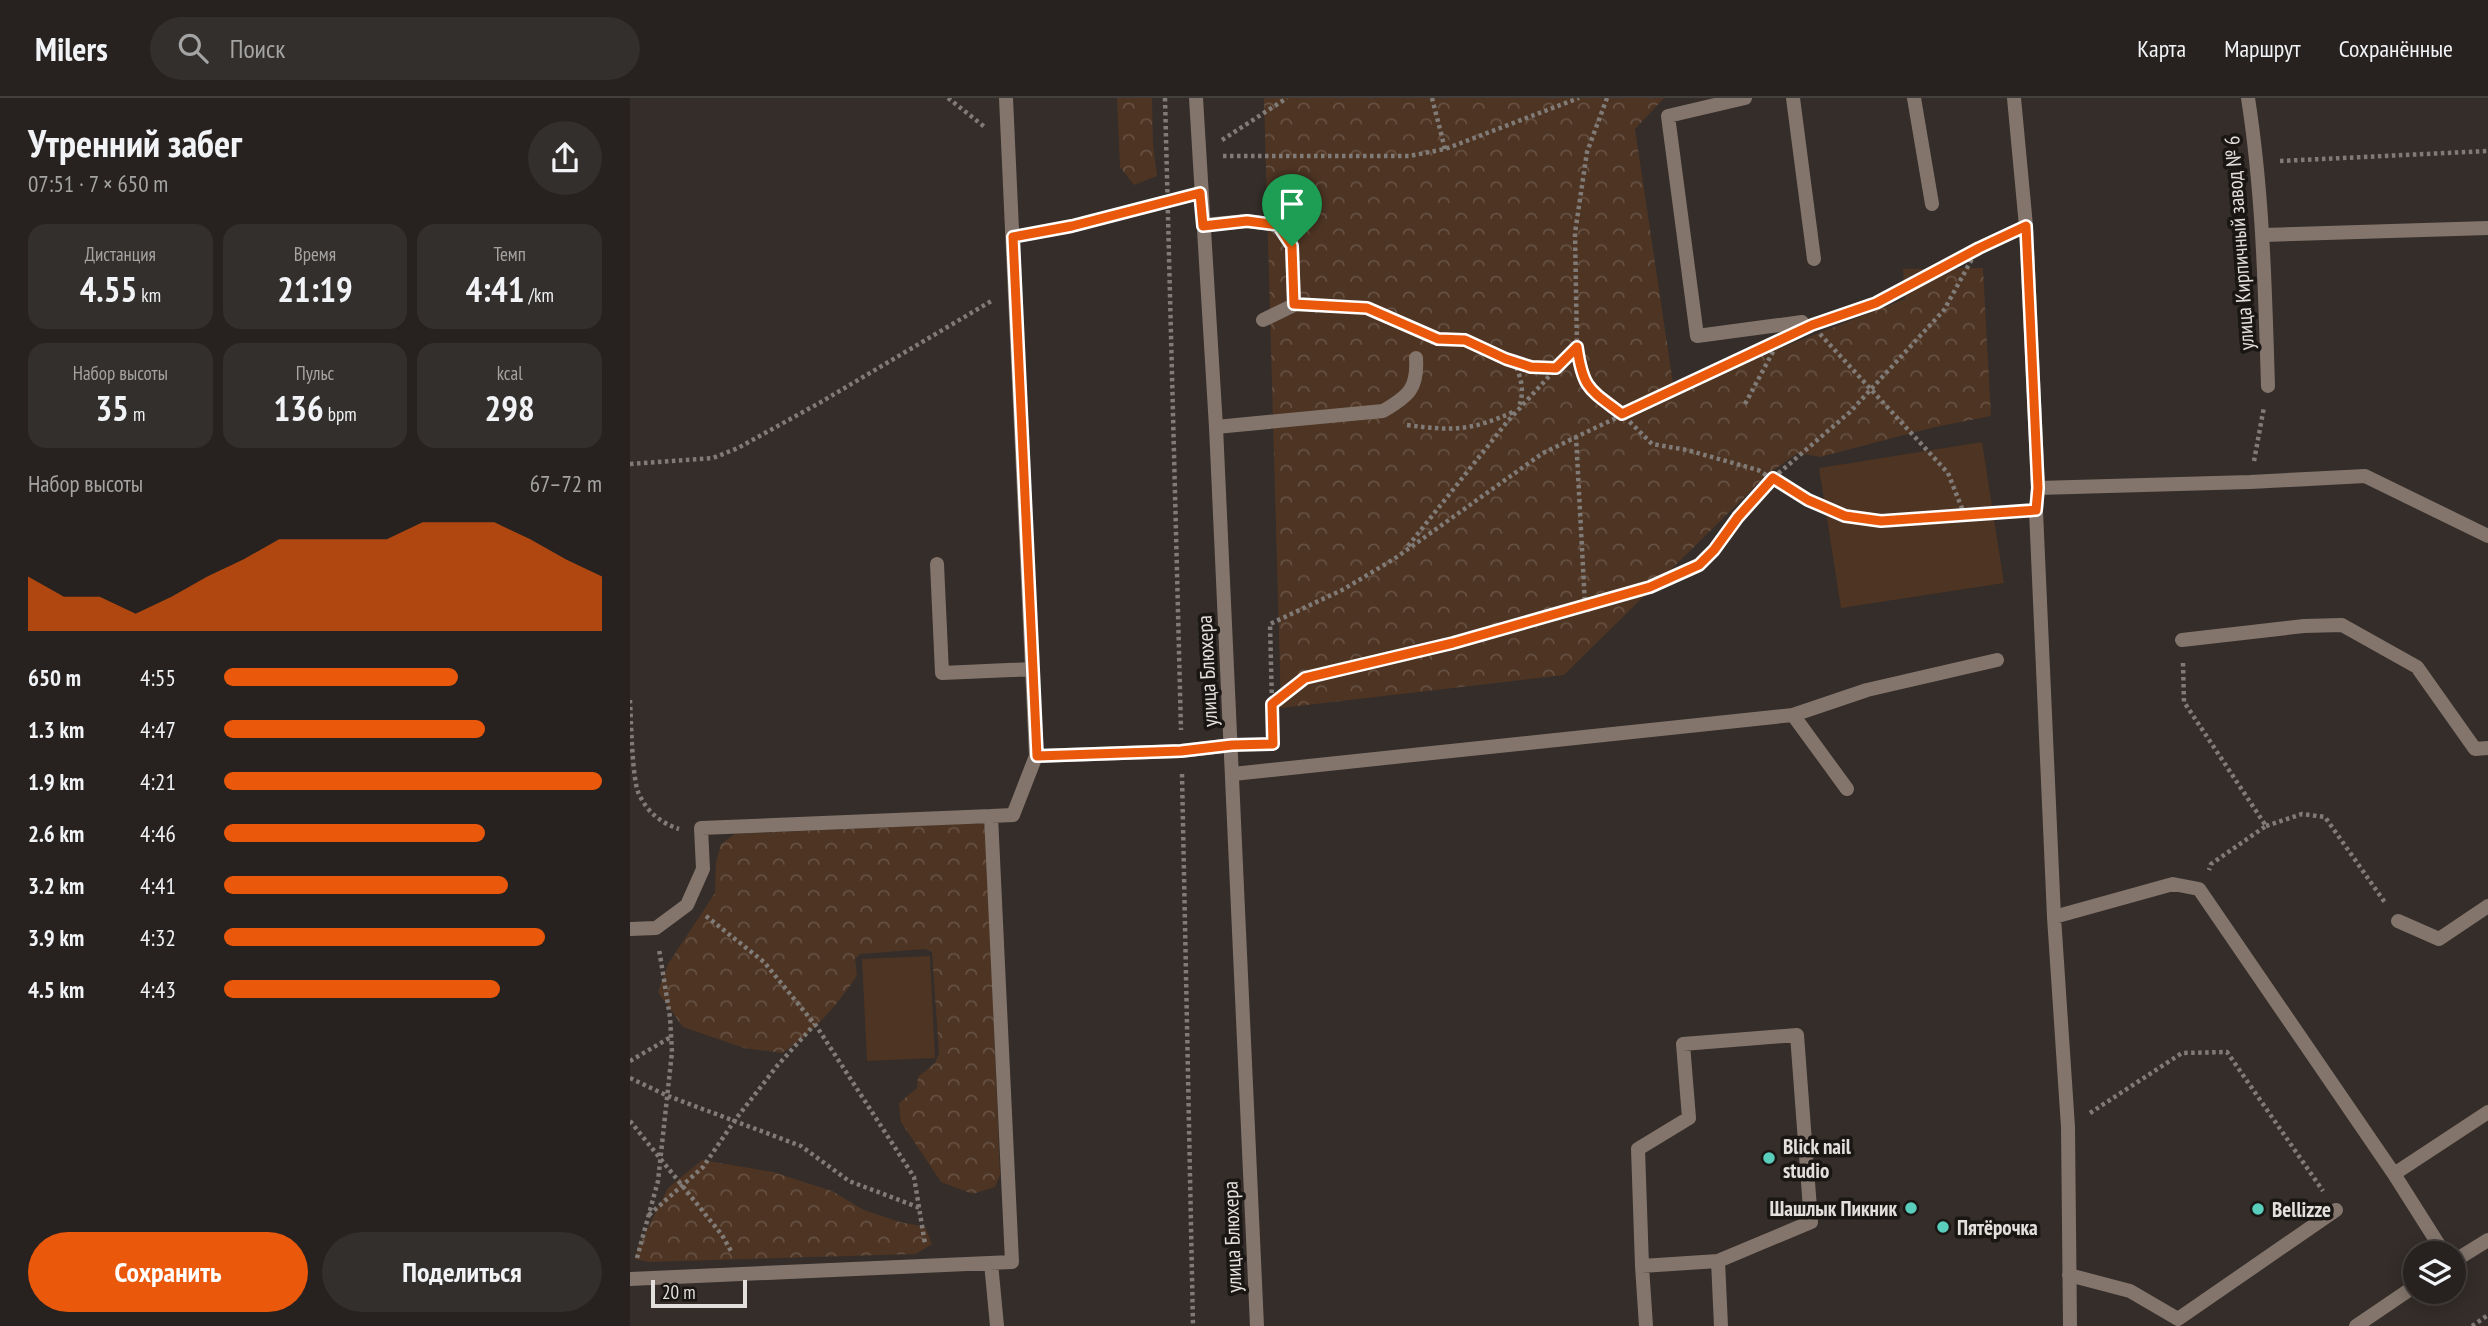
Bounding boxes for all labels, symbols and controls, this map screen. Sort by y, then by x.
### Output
search box [150,17,640,80]
text: Milers [35,27,108,70]
icon: search [174,29,212,67]
text: Поиск [230,32,285,65]
text: Карта [2137,33,2186,64]
text: Маршрут [2224,33,2301,64]
text: Сохранённые [2339,33,2453,64]
text: Утренний забег [28,118,242,167]
button: share [528,121,602,195]
street label: улица Кирпичный завод № 6 [2218,135,2260,351]
text: 07:51 · 7 × 650 m [28,169,168,198]
pin [1262,174,1322,246]
icon: arrive [1273,185,1311,223]
text: Дистанция [85,242,156,266]
text: Время [294,242,336,266]
text: Темп [493,242,526,266]
text: 4.55 [80,266,137,312]
text: 21:19 [277,266,353,312]
text: 4:41 [465,266,524,312]
text: km [137,283,161,307]
text: /km [524,283,554,307]
text: Набор высоты [73,361,168,385]
text: Пульс [296,361,334,385]
text: kcal [497,361,523,385]
text: 35 [95,385,129,431]
text: 136 [273,385,324,431]
text: 298 [485,385,535,431]
text: m [129,402,145,426]
text: bpm [324,402,357,426]
text: Набор высоты [28,469,143,498]
text: 67–72 m [530,469,602,498]
street label: улица Блюхера [1191,614,1223,728]
text: 650 m [28,663,81,692]
text: 4:55 [140,663,176,692]
text: 1.3 km [28,715,84,744]
text: 4:47 [140,715,176,744]
text: 1.9 km [28,767,84,796]
text: 4:21 [140,767,176,796]
text: 2.6 km [28,819,84,848]
text: 4:46 [140,819,176,848]
text: 3.2 km [28,871,84,900]
text: 4:41 [140,871,176,900]
text: 3.9 km [28,923,84,952]
text: 4:32 [140,923,176,952]
text: 4.5 km [28,975,84,1004]
text: 4:43 [140,975,176,1004]
place label: Blick nail studio [1783,1133,1852,1184]
marker: Blick nail studio [1761,1150,1777,1166]
street label: улица Блюхера [1217,1181,1247,1293]
place label: Шашлык Пикник [1770,1195,1897,1222]
place label: Bellizze [2272,1196,2331,1223]
marker: Шашлык Пикник [1903,1200,1919,1216]
marker: Bellizze [2250,1201,2266,1217]
place label: Пятёрочка [1957,1214,2038,1241]
marker: Пятёрочка [1935,1219,1951,1235]
button: Сохранить [28,1232,308,1312]
button: Поделиться [322,1232,602,1312]
map controls [2403,1241,2466,1304]
button: layers [2403,1241,2466,1304]
scale bar [651,1277,747,1309]
text: 20 m [662,1280,696,1304]

